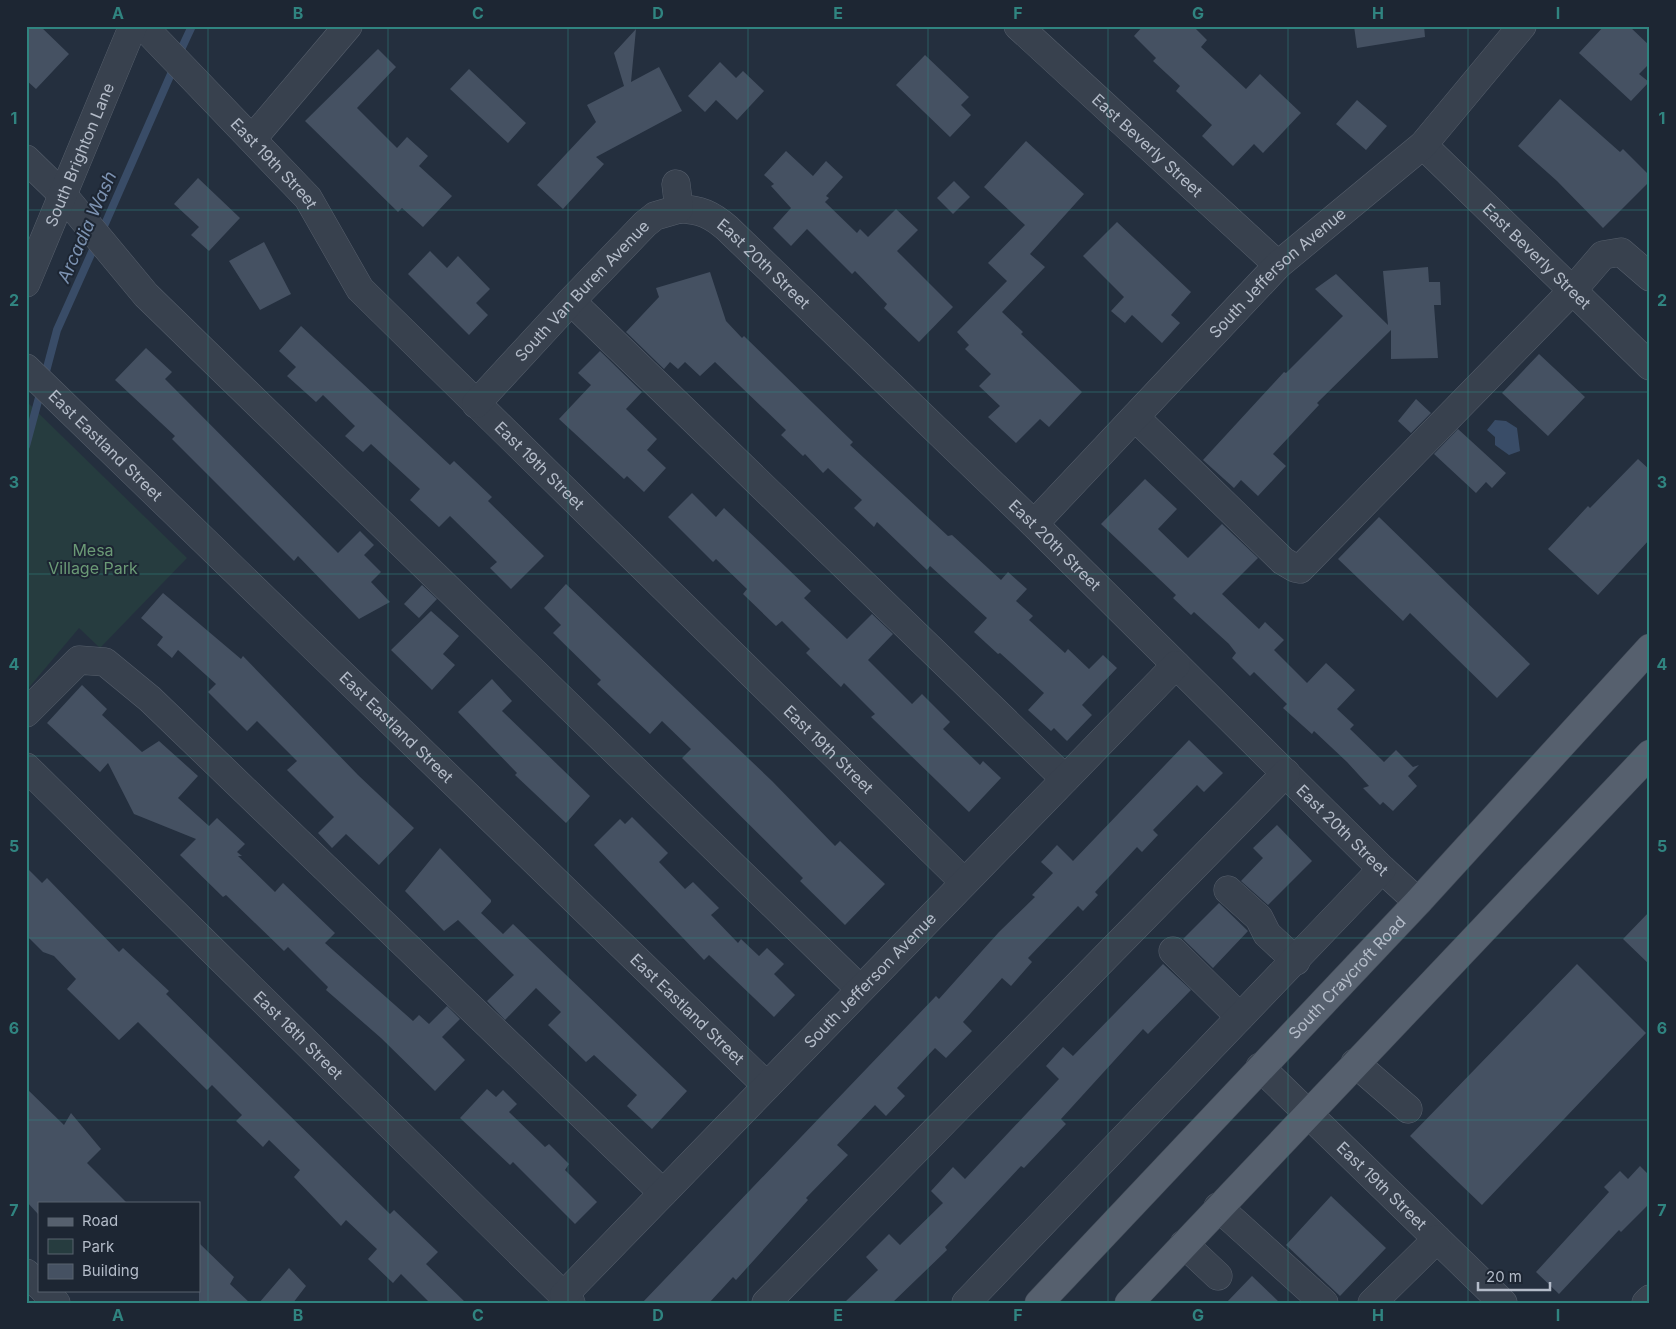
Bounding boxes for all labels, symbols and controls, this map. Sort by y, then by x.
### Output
text: A [112,3,124,23]
text: B [293,3,303,23]
text: C [472,3,484,23]
text: D [652,3,664,23]
text: E [833,3,843,23]
text: F [1013,3,1023,23]
text: G [1192,3,1204,23]
text: H [1372,3,1384,23]
text: I [1556,3,1560,23]
street label: South Brighton Lane [41,80,118,230]
street label: East Beverly Street [1088,89,1207,201]
text: 1 [11,108,17,128]
text: 1 [1659,108,1665,128]
street label: East 19th Street [227,114,322,212]
water label: Arcadia Wash [52,168,120,287]
street label: East Beverly Street [1479,199,1595,313]
street label: South Jefferson Avenue [1205,203,1350,342]
street label: East 20th Street [713,214,814,313]
street label: South Van Buren Avenue [510,216,653,366]
text: 2 [9,290,19,310]
text: 2 [1657,290,1667,310]
street label: East Eastland Street [45,386,167,505]
street label: East 19th Street [491,417,589,514]
text: 3 [9,472,19,492]
text: 3 [1657,472,1667,492]
street label: East 20th Street [1005,495,1105,595]
park label: Mesa Village Park [48,540,138,578]
text: 4 [9,654,20,674]
text: 4 [1657,654,1668,674]
street label: East Eastland Street [335,667,458,787]
street label: East 19th Street [780,701,878,798]
street label: East 20th Street [1293,780,1393,880]
text: 5 [9,836,19,856]
text: 5 [1657,836,1667,856]
street label: South Jefferson Avenue [800,908,940,1052]
street label: South Craycroft Road [1284,912,1410,1043]
street label: East Eastland Street [626,949,749,1069]
street label: East 18th Street [249,987,347,1083]
text: 6 [9,1018,19,1038]
text: 6 [1657,1018,1667,1038]
street label: East 19th Street [1333,1137,1431,1234]
text: 7 [9,1200,19,1220]
text: 7 [1657,1200,1667,1220]
legend [38,1202,200,1292]
text: Road [82,1211,118,1230]
text: Park [82,1237,115,1256]
scale bar [1478,1259,1551,1291]
text: Building [82,1261,139,1280]
text: 20 m [1486,1267,1522,1286]
text: A [112,1305,124,1325]
text: B [293,1305,303,1325]
text: C [472,1305,484,1325]
text: D [652,1305,664,1325]
text: E [833,1305,843,1325]
text: F [1013,1305,1023,1325]
text: G [1192,1305,1204,1325]
text: H [1372,1305,1384,1325]
text: I [1556,1305,1560,1325]

